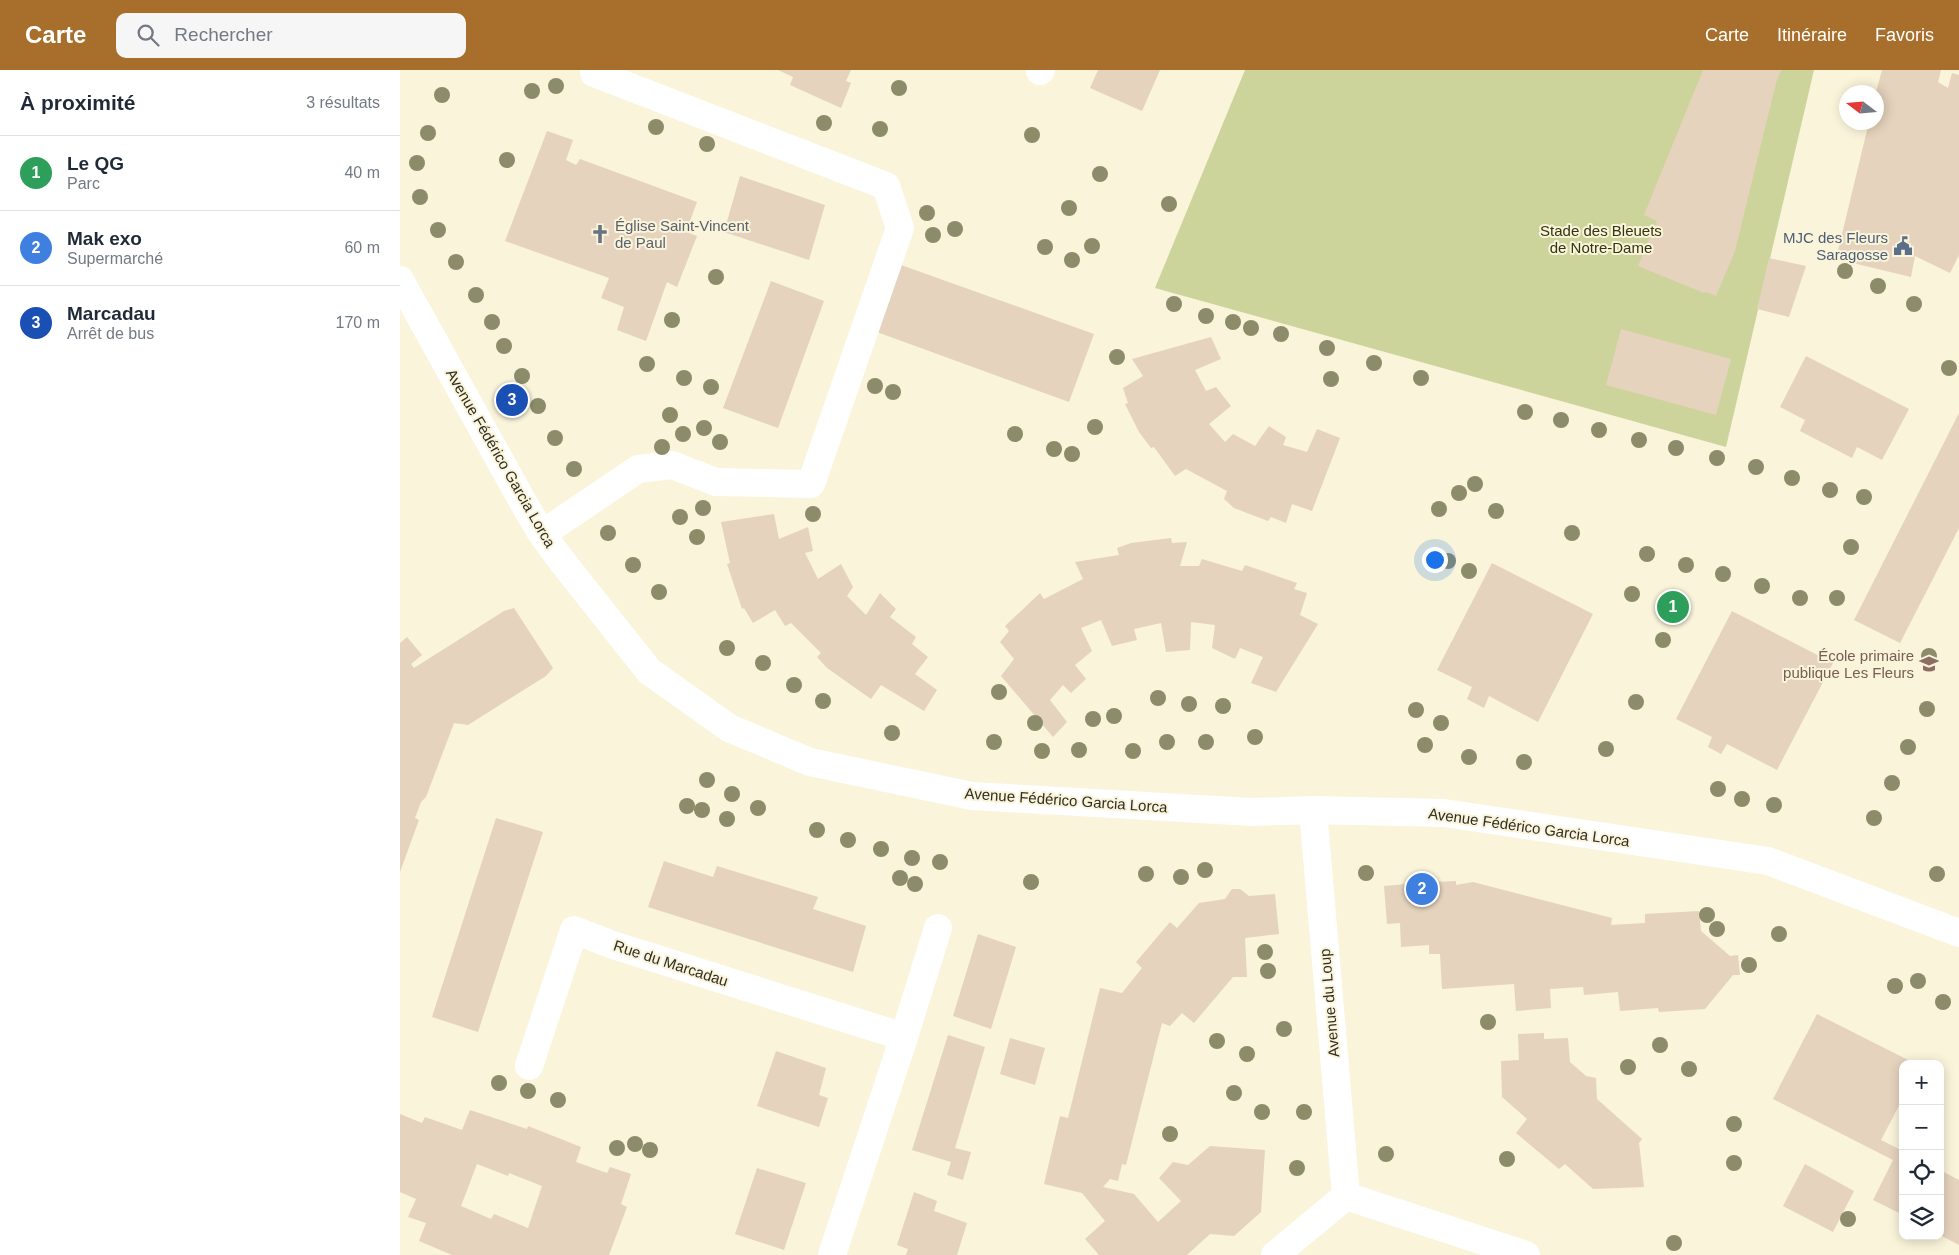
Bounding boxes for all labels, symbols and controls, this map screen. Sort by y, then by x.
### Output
search box [116,13,466,58]
text: Carte [25,21,86,48]
icon: search [134,21,162,49]
text: Rechercher [174,24,273,45]
text: Carte [1705,25,1749,45]
text: Itinéraire [1777,25,1847,45]
text: Favoris [1875,25,1934,45]
north arrow [1839,85,1884,130]
text: À proximité [20,91,136,114]
text: 3 résultats [306,94,380,111]
text: Le QG [67,153,124,174]
text: 1 [32,164,40,181]
text: 40 m [344,164,380,181]
text: Parc [67,175,100,192]
place label: Église Saint-Vincent de Paul [615,217,750,251]
park label: Stade des Bleuets de Notre-Dame [1540,222,1662,256]
church icon: Église Saint-Vincent de Paul [589,223,611,245]
text: Mak exo [67,228,142,249]
place label: MJC des Fleurs Saragosse [1783,229,1888,263]
public building icon: MJC des Fleurs Saragosse [1892,235,1914,257]
text: 2 [32,239,40,256]
text: 60 m [344,239,380,256]
text: Supermarché [67,250,163,267]
text: Marcadau [67,303,156,324]
text: 3 [32,314,40,331]
text: 170 m [336,314,380,331]
text: Arrêt de bus [67,325,154,342]
street label: Avenue Fédérico Garcia Lorca [443,366,559,551]
pin: 3 [496,381,528,419]
your location [1422,547,1448,573]
pin: 1 [1657,588,1689,626]
place label: École primaire publique Les Fleurs [1783,647,1914,681]
school or university icon: École primaire publique Les Fleurs [1918,653,1940,675]
street label: Avenue Fédérico Garcia Lorca [964,784,1169,816]
street label: Avenue Fédérico Garcia Lorca [1427,804,1631,850]
pin: 2 [1406,870,1438,908]
street label: Rue du Marcadau [612,936,730,990]
street label: Avenue du Loup [1316,948,1342,1058]
map controls [1899,1060,1944,1240]
button: + [1899,1060,1944,1105]
button: − [1899,1105,1944,1150]
button: locate [1899,1150,1944,1195]
button: layers [1899,1195,1944,1240]

